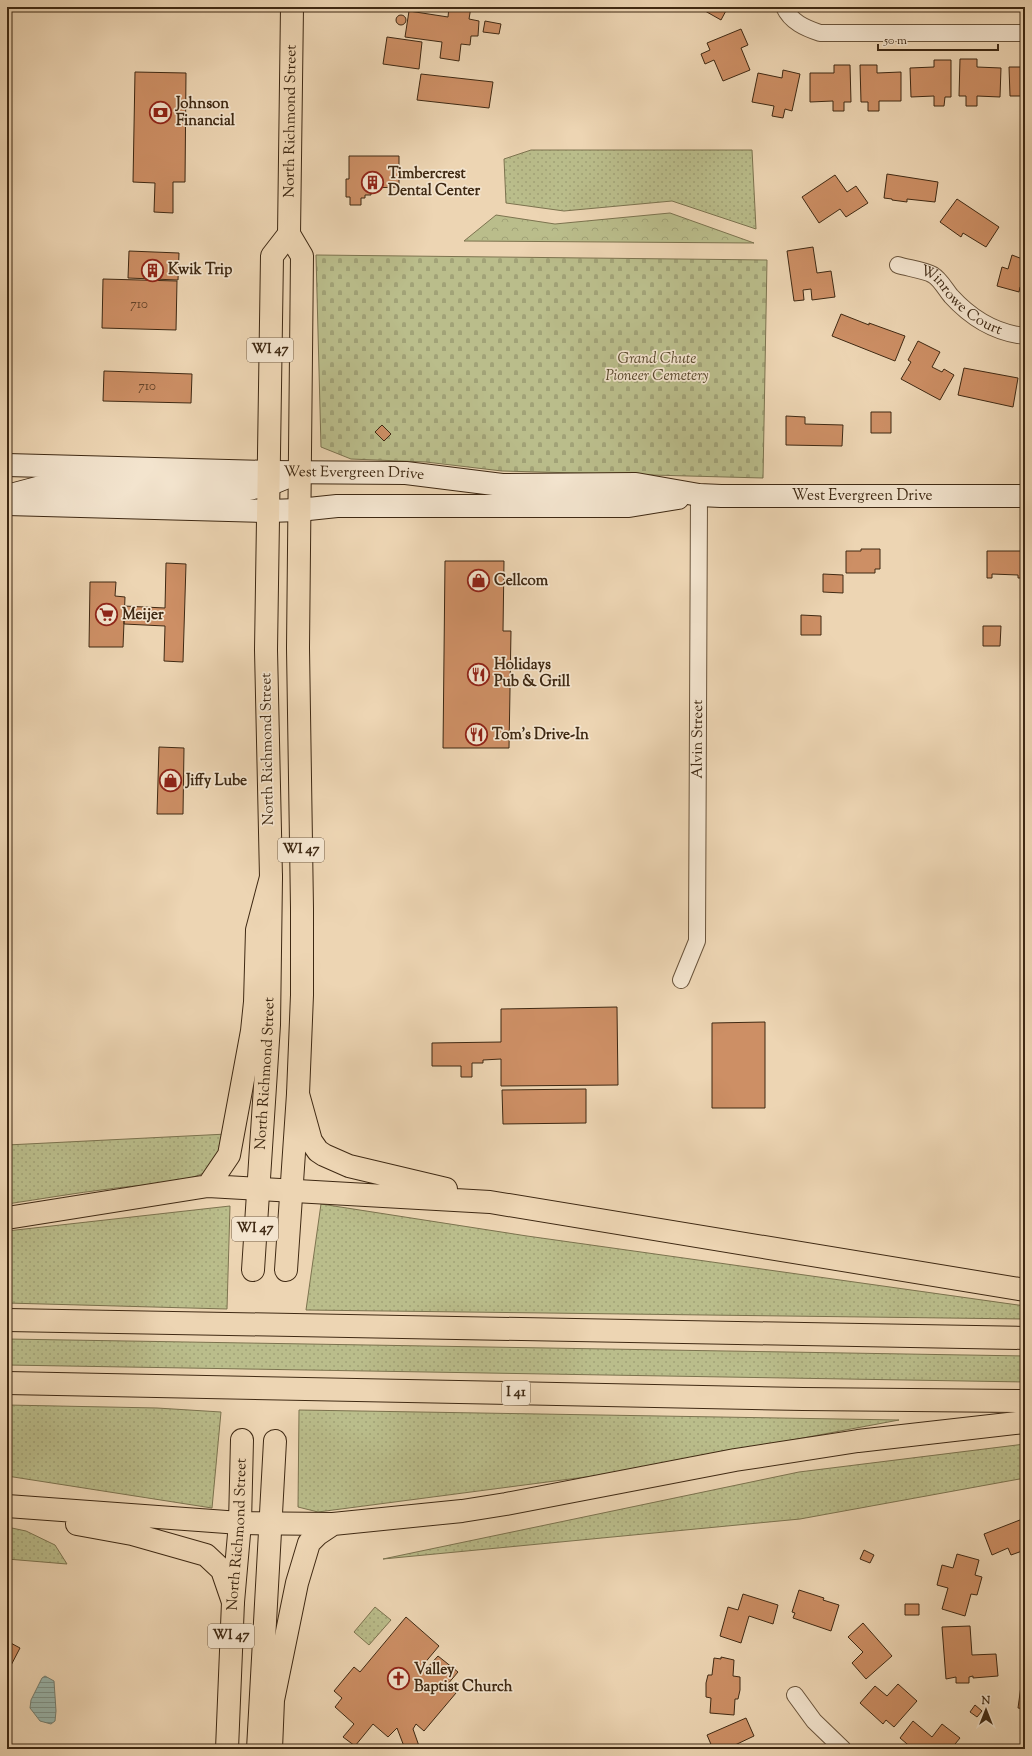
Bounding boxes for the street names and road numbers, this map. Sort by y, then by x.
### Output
street label: North Richmond Street [279,44,302,198]
street label: Winrowe Court [917,260,1005,341]
road number: WI 47 [247,338,293,362]
street label: West Evergreen Drive [283,462,425,486]
street label: West Evergreen Drive [792,486,933,507]
street label: North Richmond Street [256,672,280,826]
street label: Alvin Street [687,699,709,779]
road number: WI 47 [278,838,324,862]
street label: North Richmond Street [250,997,280,1150]
road number: WI 47 [232,1217,278,1241]
road number: I 41 [502,1381,530,1405]
street label: North Richmond Street [222,1458,252,1611]
road number: WI 47 [208,1624,254,1648]

